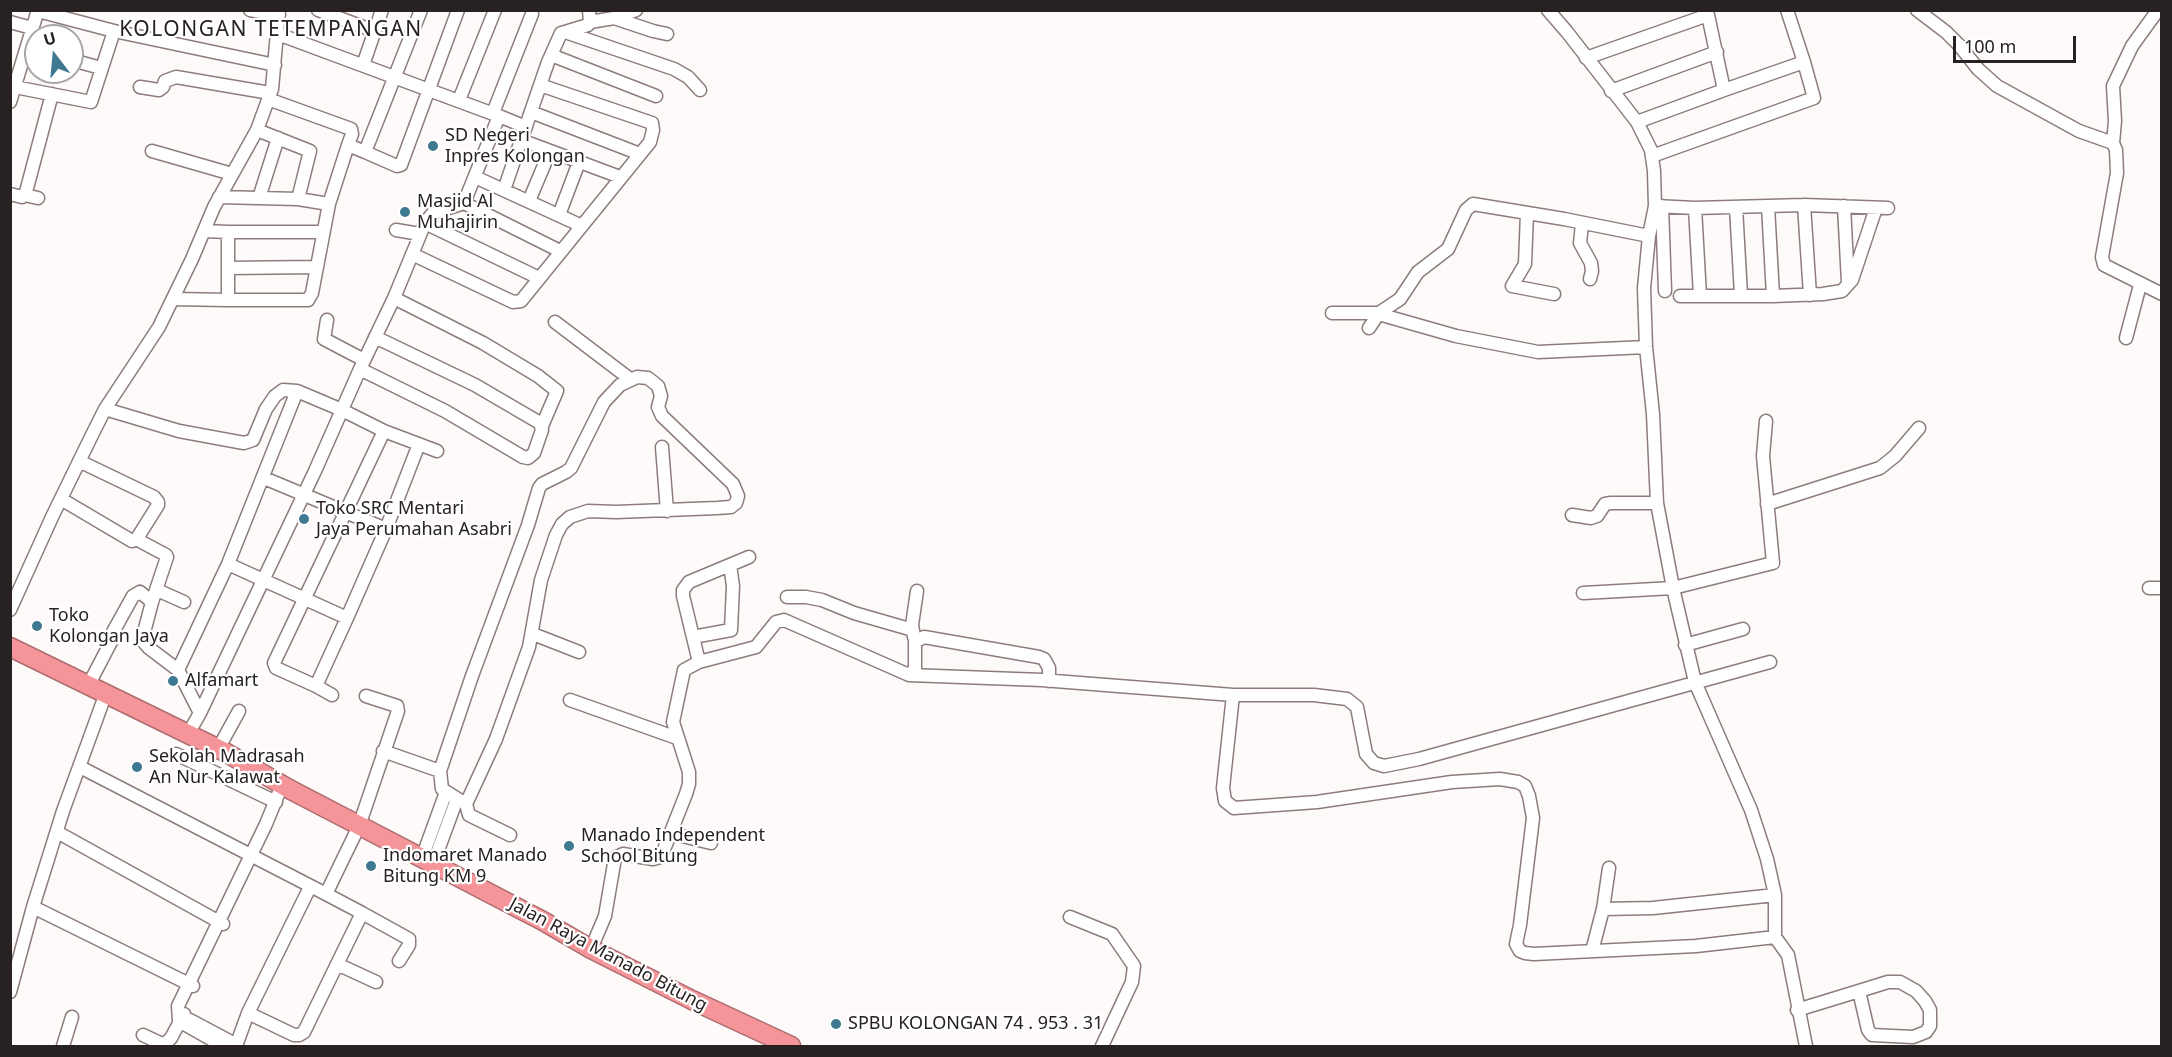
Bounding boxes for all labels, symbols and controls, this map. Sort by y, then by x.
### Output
district label: KOLONGAN TETEMPANGAN [119,17,423,43]
north arrow [24,24,84,84]
scale bar [1956,24,2079,62]
text: U [41,26,58,51]
text: 100 m [1964,34,2016,58]
place label: SD Negeri Inpres Kolongan [445,125,585,168]
marker: SD Negeri Inpres Kolongan [426,139,440,153]
place label: Masjid Al Muhajirin [417,191,498,234]
marker: Masjid Al Muhajirin [398,205,412,219]
place label: Toko SRC Mentari Jaya Perumahan Asabri [316,498,512,540]
marker: Toko SRC Mentari Jaya Perumahan Asabri [297,512,311,526]
place label: Toko Kolongan Jaya [49,605,169,648]
marker: Toko Kolongan Jaya [30,619,44,633]
place label: Alfamart [185,670,258,692]
marker: Alfamart [166,674,180,688]
place label: Sekolah Madrasah An Nur Kalawat [149,746,305,789]
marker: Sekolah Madrasah An Nur Kalawat [130,760,144,774]
place label: Manado Independent School Bitung [581,825,765,868]
marker: Manado Independent School Bitung [562,839,576,853]
place label: Indomaret Manado Bitung KM 9 [383,845,547,888]
marker: Indomaret Manado Bitung KM 9 [364,859,378,873]
street label: Jalan Raya Manado Bitung [505,894,711,1016]
place label: SPBU KOLONGAN 74 . 953 . 31 [848,1013,1103,1035]
marker: SPBU KOLONGAN 74 . 953 . 31 [829,1017,843,1031]

